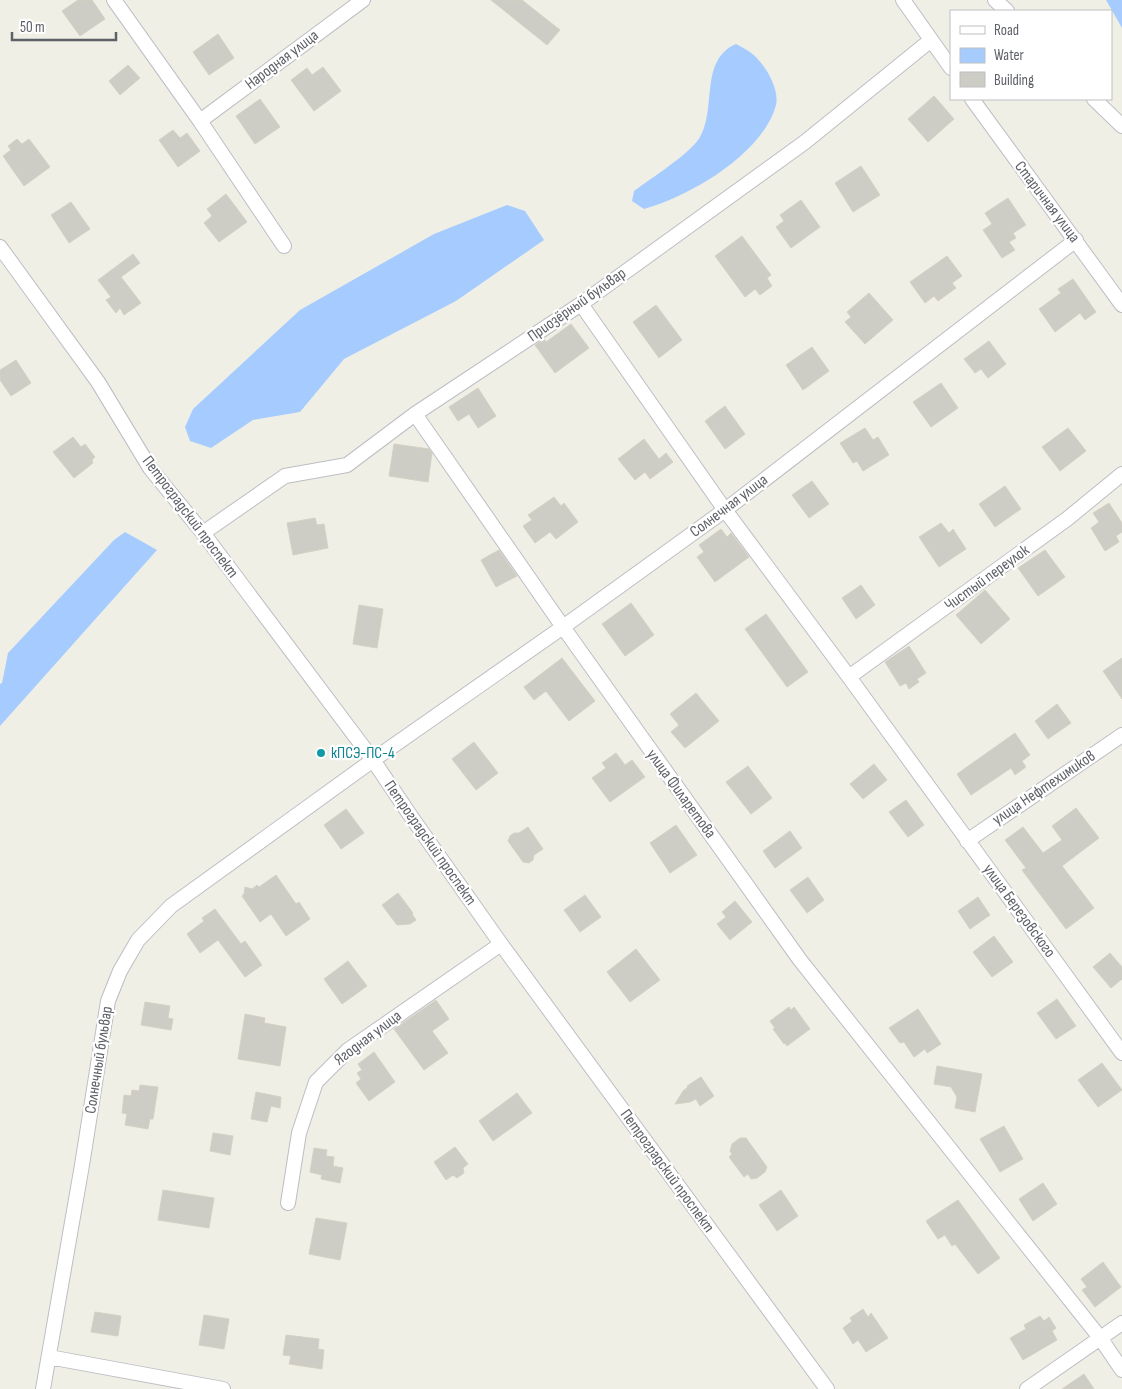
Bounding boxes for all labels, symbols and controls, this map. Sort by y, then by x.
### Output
scale bar [12,10,116,42]
legend [950,10,1112,100]
text: 50 m [20,18,45,37]
text: Road [994,21,1019,40]
street label: Народная улица [242,26,322,94]
text: Water [994,46,1025,65]
text: Building [994,71,1034,90]
street label: Старичная улица [1010,158,1084,246]
street label: Приозёрный бульвар [524,264,630,346]
street label: Петроградский проспект [138,452,242,582]
street label: Солнечная улица [686,471,772,541]
street label: Чистый переулок [941,540,1034,615]
place label: кПСЭ-ПС-4 [331,744,395,763]
street label: улица Филаретова [642,746,720,842]
marker: кПСЭ-ПС-4 [315,747,327,759]
street label: улица Нефтехимиков [989,747,1099,829]
street label: Петроградский проспект [380,777,480,909]
street label: улица Березовского [979,861,1059,961]
street label: Солнечный бульвар [81,1005,117,1115]
street label: Ягодная улица [331,1007,405,1069]
street label: Петроградский проспект [616,1106,718,1236]

